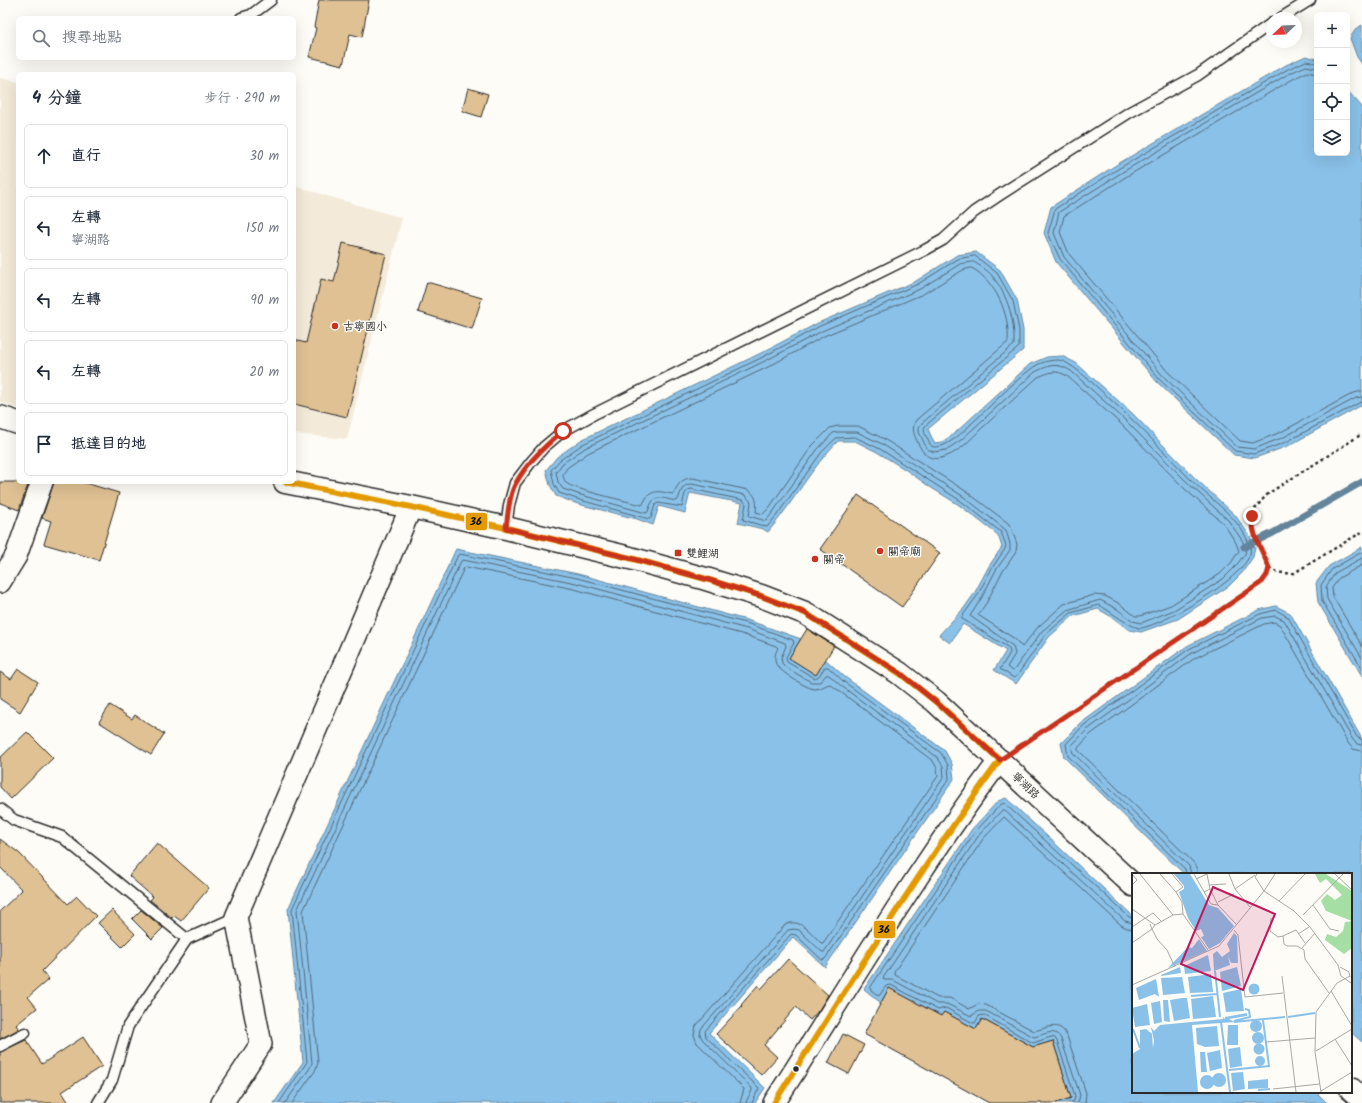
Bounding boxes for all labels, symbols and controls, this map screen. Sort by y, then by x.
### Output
north arrow [1266,12,1302,48]
map controls [1314,12,1350,156]
button: + [1314,12,1350,48]
search box [16,16,296,60]
text: 搜尋地點 [62,26,122,50]
icon: search [30,27,52,49]
button: − [1314,48,1350,84]
button: locate [1314,84,1350,120]
text: 4 分鐘 [32,85,82,112]
text: 步行 · 290 m [205,88,280,109]
button: layers [1314,120,1350,156]
text: 直行 [71,144,101,168]
icon: ahead [33,145,55,167]
text: 30 m [250,146,279,167]
text: 左轉 [71,206,101,230]
icon: left [33,217,55,239]
text: 150 m [246,218,279,239]
text: 寧湖路 [71,230,110,251]
text: 左轉 [71,288,101,312]
icon: left [33,289,55,311]
text: 90 m [251,290,279,311]
place label: 古寧國小 [343,318,387,336]
marker: 古寧國小 [330,321,340,331]
text: 左轉 [71,360,101,384]
icon: left [33,361,55,383]
text: 20 m [249,362,279,383]
route start [554,422,572,440]
text: 抵達目的地 [71,432,146,456]
icon: arrive [33,433,55,455]
route end [1243,507,1261,525]
line badge: 36 [465,512,488,531]
text: 36 [469,513,482,531]
place label: 關帝廟 [888,543,921,561]
place label: 雙鯉湖 [686,545,719,563]
marker: 關帝廟 [875,546,885,556]
marker: 雙鯉湖 [673,548,683,558]
place label: 關帝 [823,551,845,569]
marker: 關帝 [810,554,820,564]
street label: 寧湖路 [1007,768,1044,804]
inset map [1132,873,1352,1093]
line badge: 36 [873,920,896,939]
text: 36 [877,921,890,939]
unlabelled marker [791,1064,801,1074]

